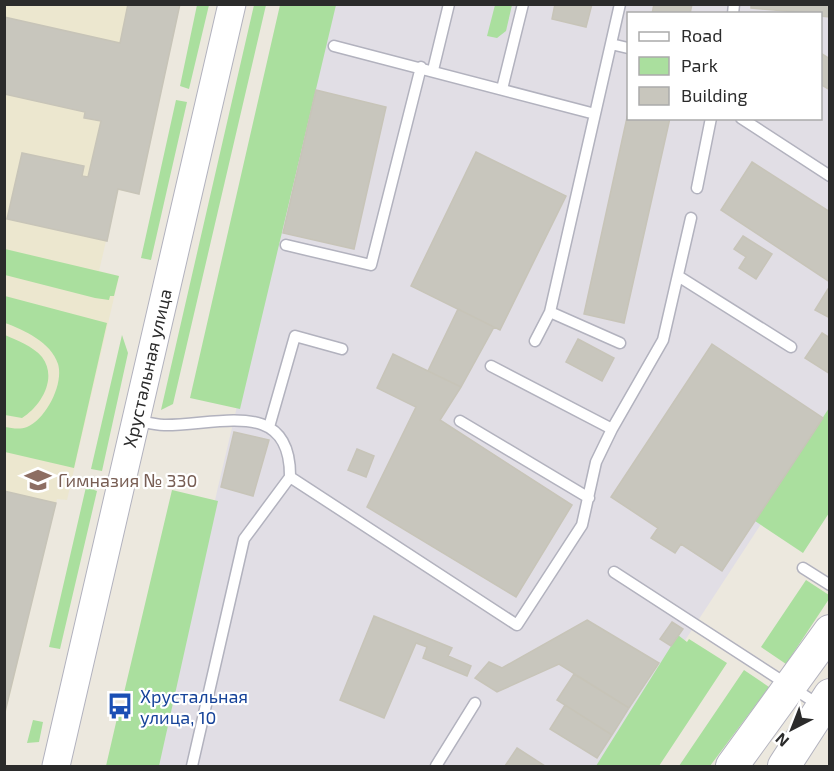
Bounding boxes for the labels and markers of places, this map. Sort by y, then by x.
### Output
school or university icon: Гимназия № 330 [23,465,53,495]
place label: Гимназия № 330 [58,469,197,491]
place label: Хрустальная улица, 10 [140,685,248,728]
bus stop icon: Хрустальная улица, 10 [105,691,135,721]

